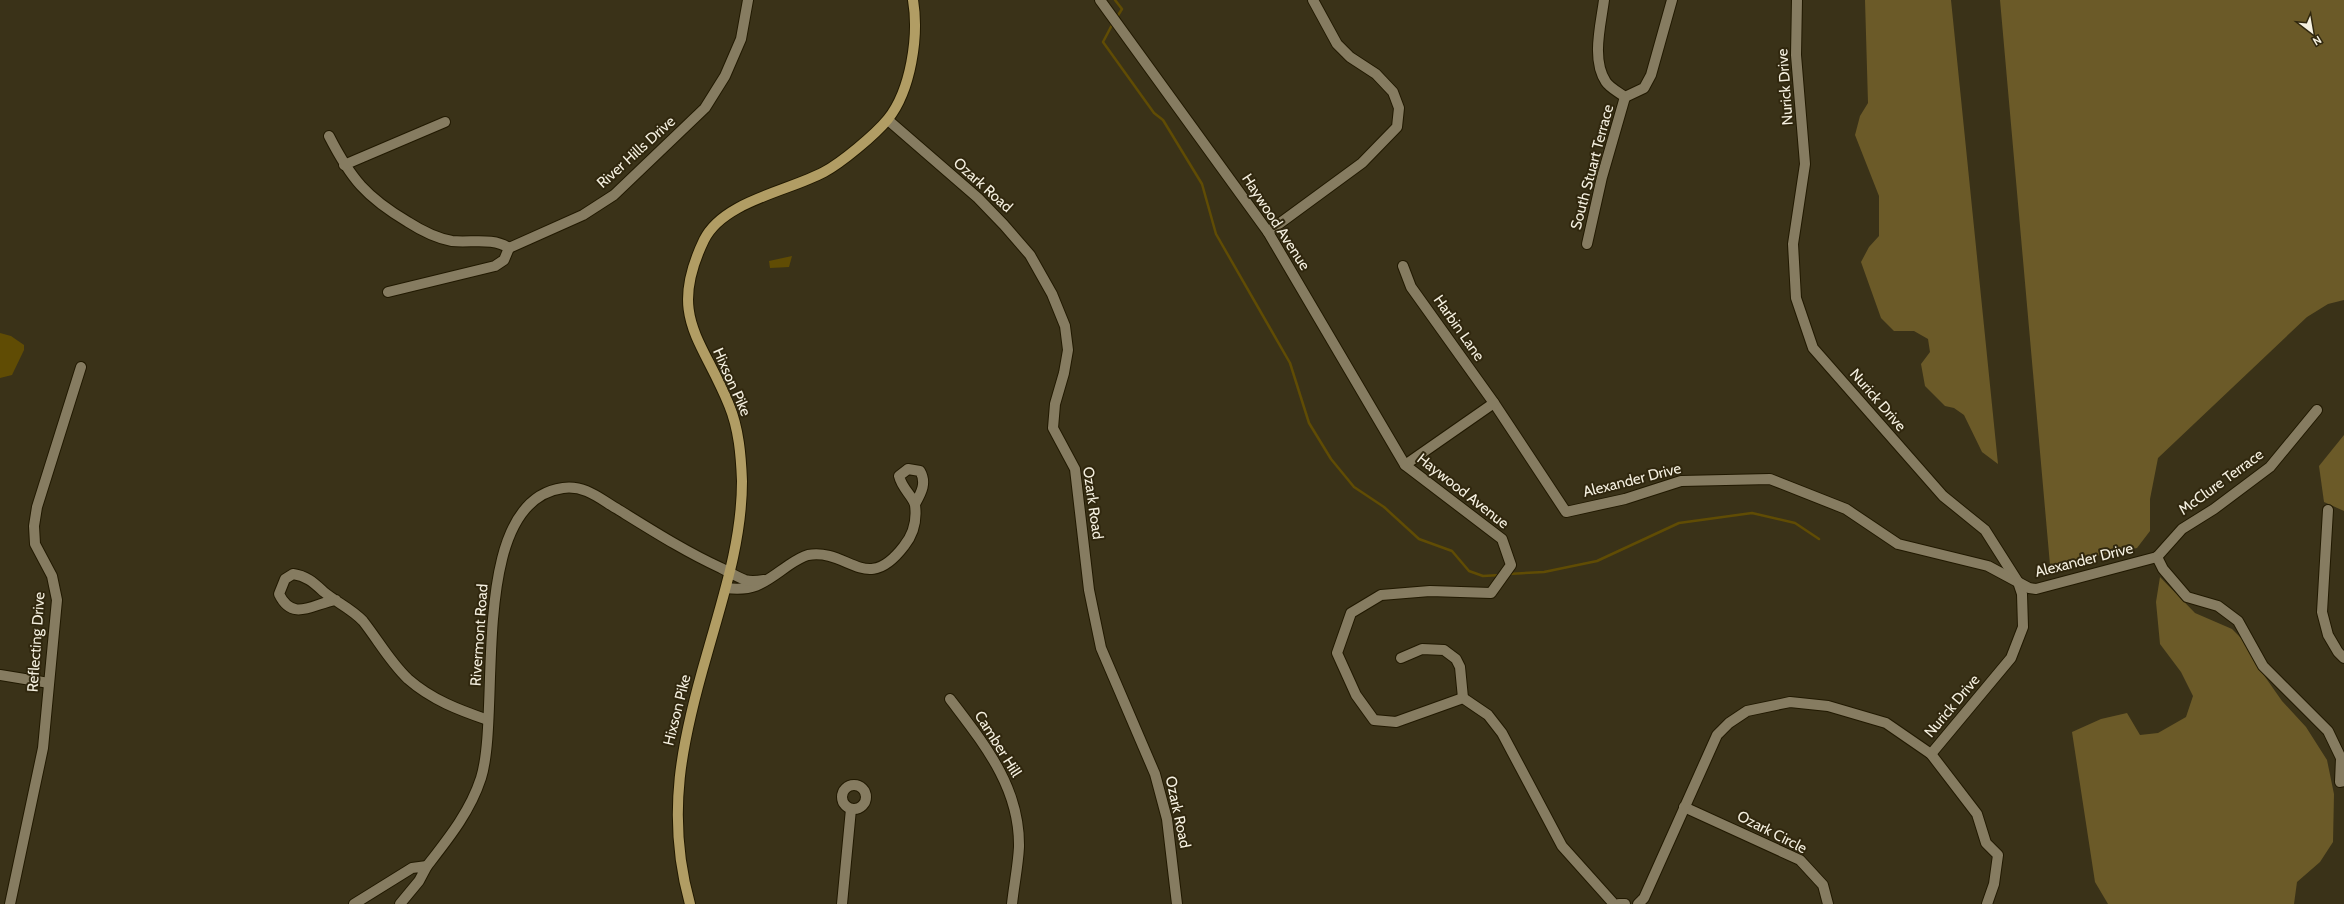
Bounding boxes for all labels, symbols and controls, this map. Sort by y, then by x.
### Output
north arrow [2292,12,2332,52]
text: N [2310,33,2324,49]
street label: Nurick Drive [1773,48,1797,126]
street label: South Stuart Terrace [1567,102,1617,231]
street label: River Hills Drive [593,112,679,192]
street label: Ozark Road [950,154,1016,216]
street label: Haywood Avenue [1238,170,1314,274]
street label: Harbin Lane [1430,292,1488,365]
street label: Hixson Pike [709,345,755,419]
street label: Nurick Drive [1846,365,1910,435]
street label: McClure Terrace [2175,445,2267,519]
street label: Haywood Avenue [1414,450,1513,533]
street label: Alexander Drive [1581,459,1683,501]
street label: Ozark Road [1079,466,1107,540]
street label: Alexander Drive [2033,539,2135,581]
street label: Rivermont Road [466,583,492,687]
street label: Reflecting Drive [24,591,49,693]
street label: Nurick Drive [1920,671,1984,741]
street label: Hixson Pike [659,672,695,747]
street label: Camber Hill [971,708,1026,781]
street label: Ozark Road [1162,774,1194,850]
street label: Ozark Circle [1734,807,1810,857]

